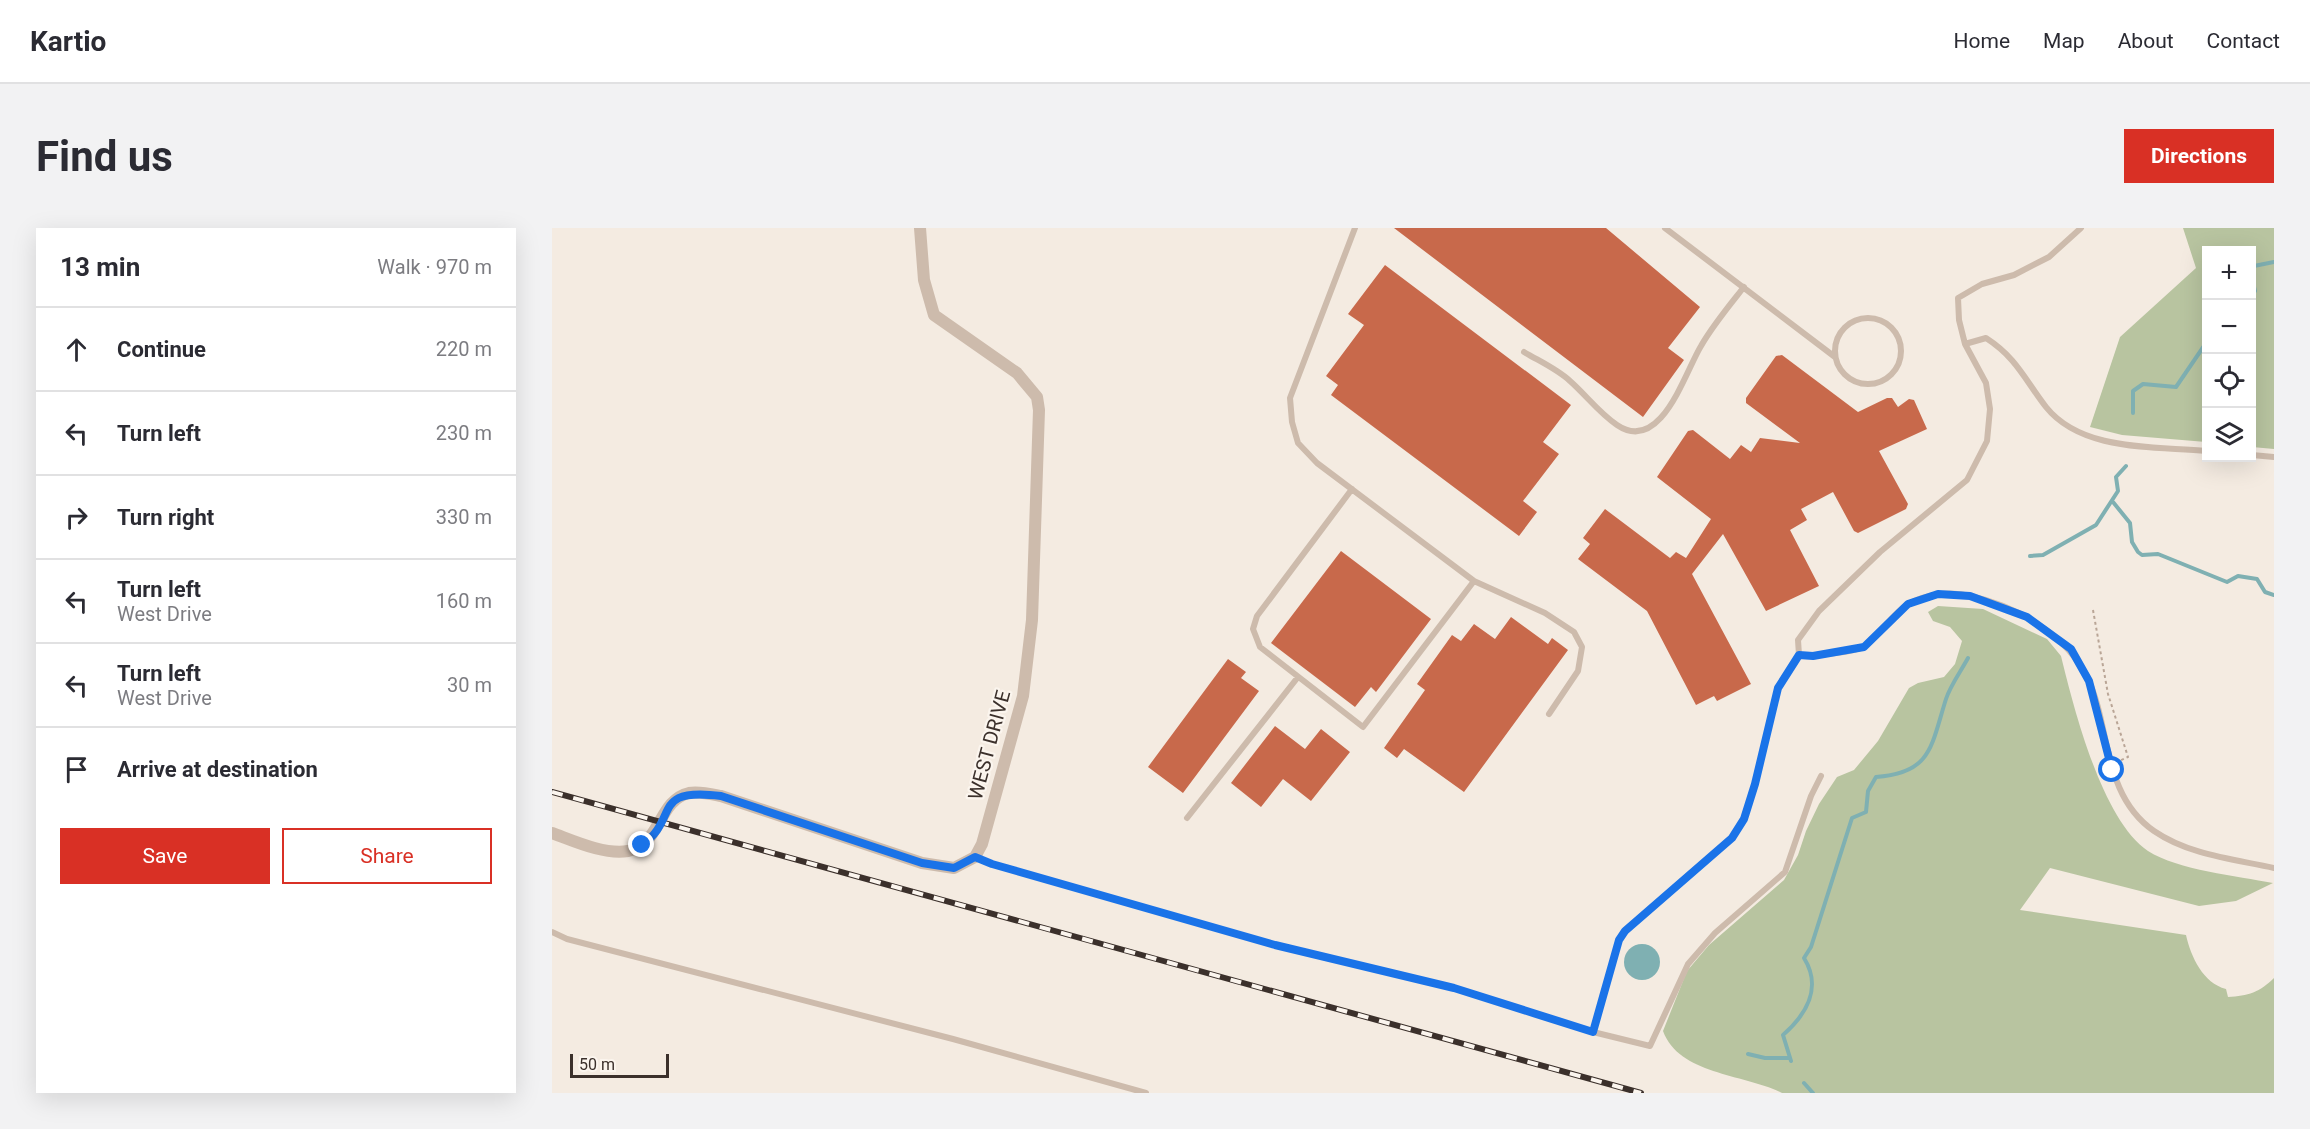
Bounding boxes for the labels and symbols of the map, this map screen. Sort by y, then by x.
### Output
street label: WEST DRIVE [963,688,1015,802]
route start [2098,756,2124,782]
route end [628,831,654,857]
scale bar [570,1051,669,1078]

